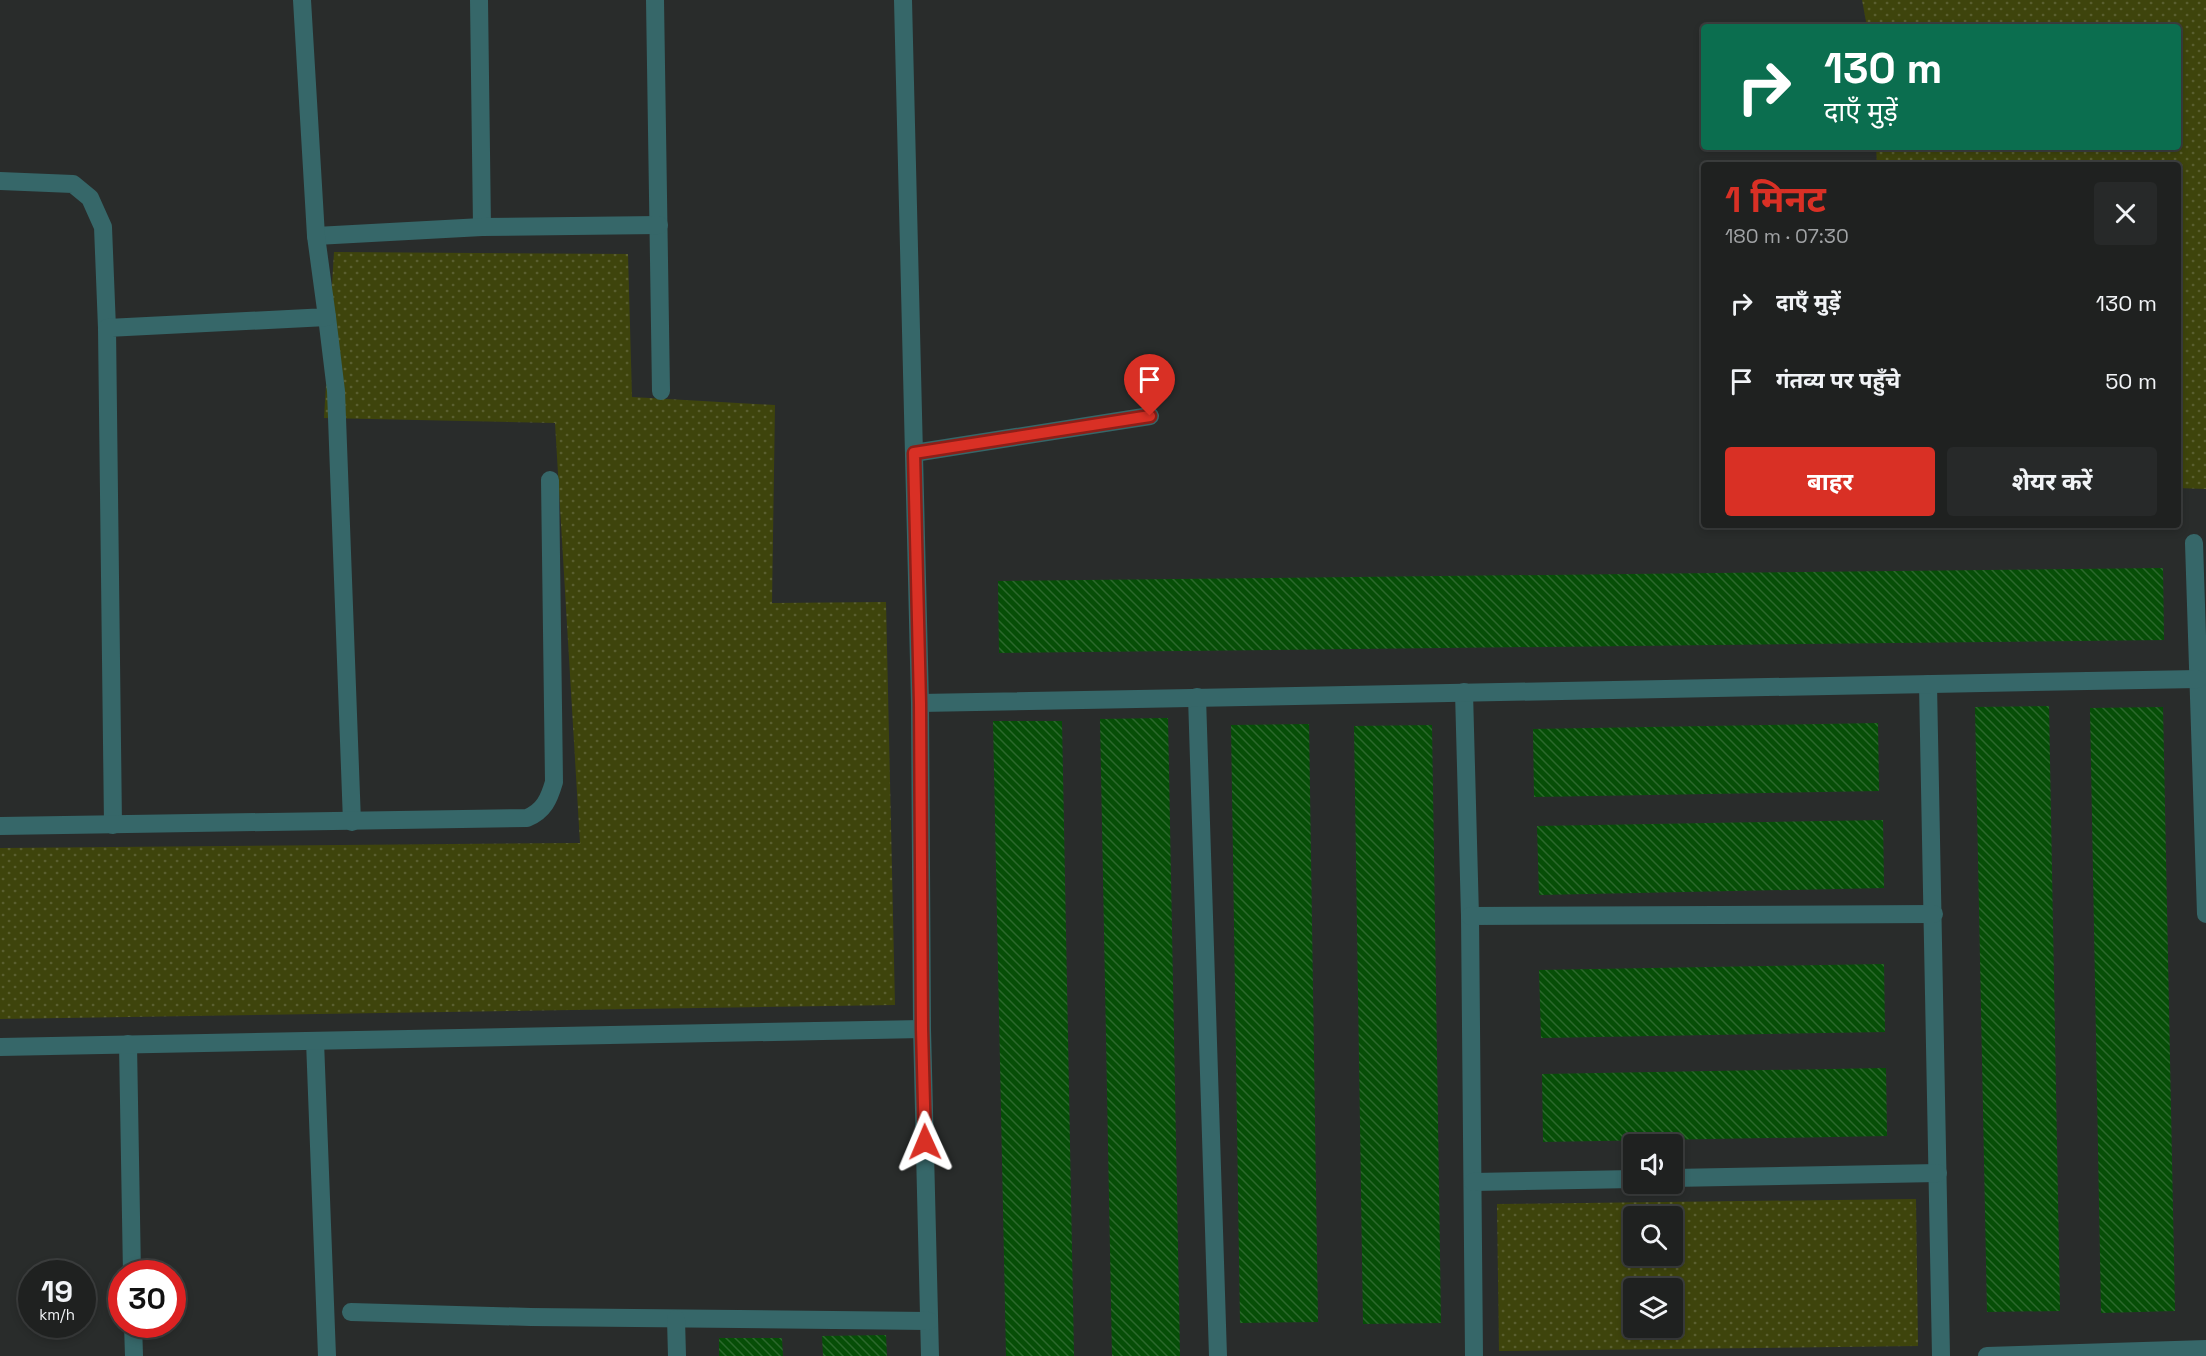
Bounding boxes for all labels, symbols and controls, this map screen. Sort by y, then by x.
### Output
text: 130 m [1824,42,1942,95]
icon: right [1725,48,1803,126]
text: दाएँ मुड़ें [1824,94,1898,129]
text: 1 मिनट [1725,177,1826,223]
button: close [2094,182,2157,245]
text: 180 m · 07:30 [1725,223,1849,249]
icon: right [1725,287,1758,320]
text: दाएँ मुड़ें [1776,288,1841,316]
text: 130 m [2096,289,2157,317]
pin [1124,354,1175,416]
icon: arrive [1133,363,1166,396]
icon: arrive [1725,365,1758,398]
text: गंतव्य पर पहुँचे [1776,366,1900,394]
text: 50 m [2105,367,2157,395]
button: बाहर [1725,447,1935,516]
button: शेयर करें [1947,447,2157,516]
position arrow [893,1110,957,1174]
map controls [1623,1134,1683,1338]
button: sound [1623,1134,1683,1194]
button: search [1623,1206,1683,1266]
speed limit sign: 30 [108,1260,186,1338]
text: 19 [41,1272,73,1311]
button: layers [1623,1278,1683,1338]
text: km/h [39,1305,75,1324]

